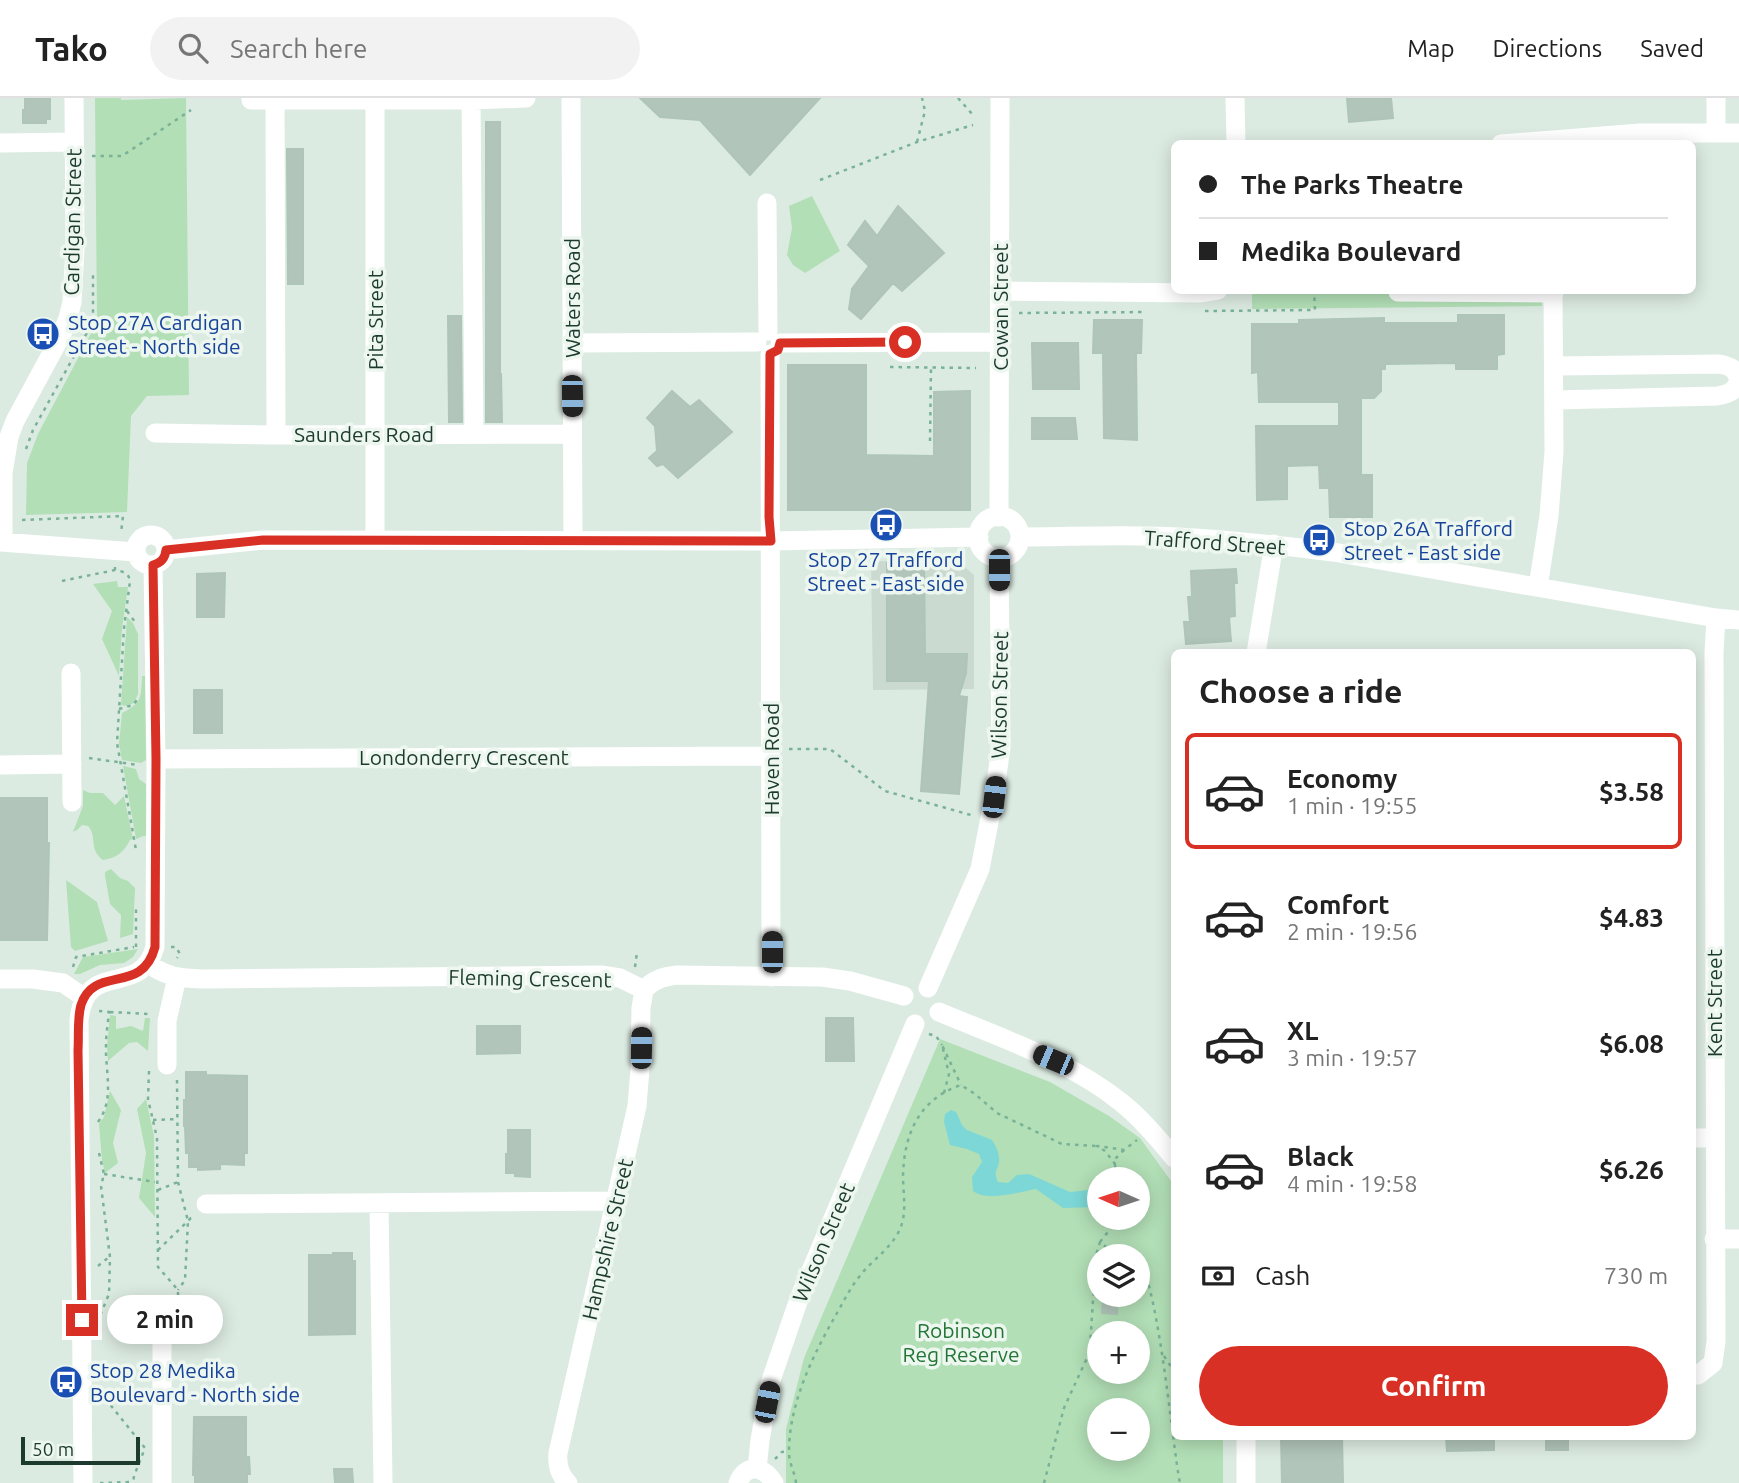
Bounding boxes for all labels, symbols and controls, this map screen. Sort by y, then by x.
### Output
search box [150,17,640,80]
icon: search [174,29,212,67]
text: Tako [35,30,108,67]
text: Search here [230,34,367,63]
text: Map [1407,35,1454,62]
text: Directions [1492,35,1602,62]
text: Saved [1640,35,1704,62]
street label: Cardigan Street [59,148,85,296]
text: The Parks Theatre [1241,170,1463,199]
text: Medika Boulevard [1241,237,1461,266]
street label: Waters Road [560,238,584,358]
street label: Cowan Street [988,243,1012,371]
street label: Pita Street [363,270,387,370]
place label: Stop 27A Cardigan Street - North side [68,310,243,358]
bus stop icon: Stop 27A Cardigan Street - North side [24,315,62,353]
route start [889,326,921,358]
car [562,375,583,417]
street label: Saunders Road [294,422,434,446]
bus stop icon: Stop 27 Trafford Street - East side [867,506,905,544]
place label: Stop 26A Trafford Street - East side [1344,516,1513,564]
bus stop icon: Stop 26A Trafford Street - East side [1300,521,1338,559]
street label: Trafford Street [1144,525,1286,559]
place label: Stop 27 Trafford Street - East side [807,547,965,595]
car [989,549,1010,591]
street label: Wilson Street [986,631,1012,759]
text: Choose a ride [1199,673,1402,709]
street label: Haven Road [759,703,783,815]
street label: Londonderry Crescent [359,745,569,769]
icon: car [1203,760,1266,823]
text: Economy [1287,764,1397,793]
car [982,775,1007,819]
text: $3.58 [1599,777,1664,806]
text: 1 min · 19:55 [1287,793,1418,818]
icon: car [1203,886,1266,949]
text: Comfort [1287,890,1390,919]
text: $4.83 [1599,903,1664,932]
text: 2 min · 19:56 [1287,919,1418,944]
car [762,931,783,973]
street label: Kent Street [1702,949,1726,1057]
street label: Fleming Crescent [448,965,612,991]
icon: car [1203,1012,1266,1075]
text: XL [1287,1016,1318,1045]
car [631,1027,652,1069]
text: $6.08 [1599,1029,1664,1058]
car [1030,1042,1077,1078]
text: 3 min · 19:57 [1287,1045,1418,1070]
icon: car [1203,1138,1266,1201]
text: Black [1287,1142,1354,1171]
text: $6.26 [1599,1155,1664,1184]
street label: Hampshire Street [577,1156,637,1322]
north arrow [1087,1167,1150,1230]
map controls [1087,1167,1150,1461]
text: 4 min · 19:58 [1287,1171,1418,1196]
street label: Wilson Street [787,1179,859,1305]
button: layers [1087,1244,1150,1307]
icon: cash [1199,1257,1237,1295]
text: Cash [1255,1261,1310,1290]
text: 730 m [1604,1263,1668,1288]
callout: 2 min [106,1296,222,1344]
route end [66,1304,98,1336]
text: 2 min [136,1307,194,1332]
park label: Robinson Reg Reserve [902,1318,1020,1366]
button: + [1087,1321,1150,1384]
button: Confirm [1199,1346,1668,1426]
place label: Stop 28 Medika Boulevard - North side [90,1358,300,1406]
bus stop icon: Stop 28 Medika Boulevard - North side [47,1363,85,1401]
car [753,1379,782,1425]
button: − [1087,1398,1150,1461]
scale bar [21,1434,140,1466]
text: 50 m [32,1438,74,1460]

